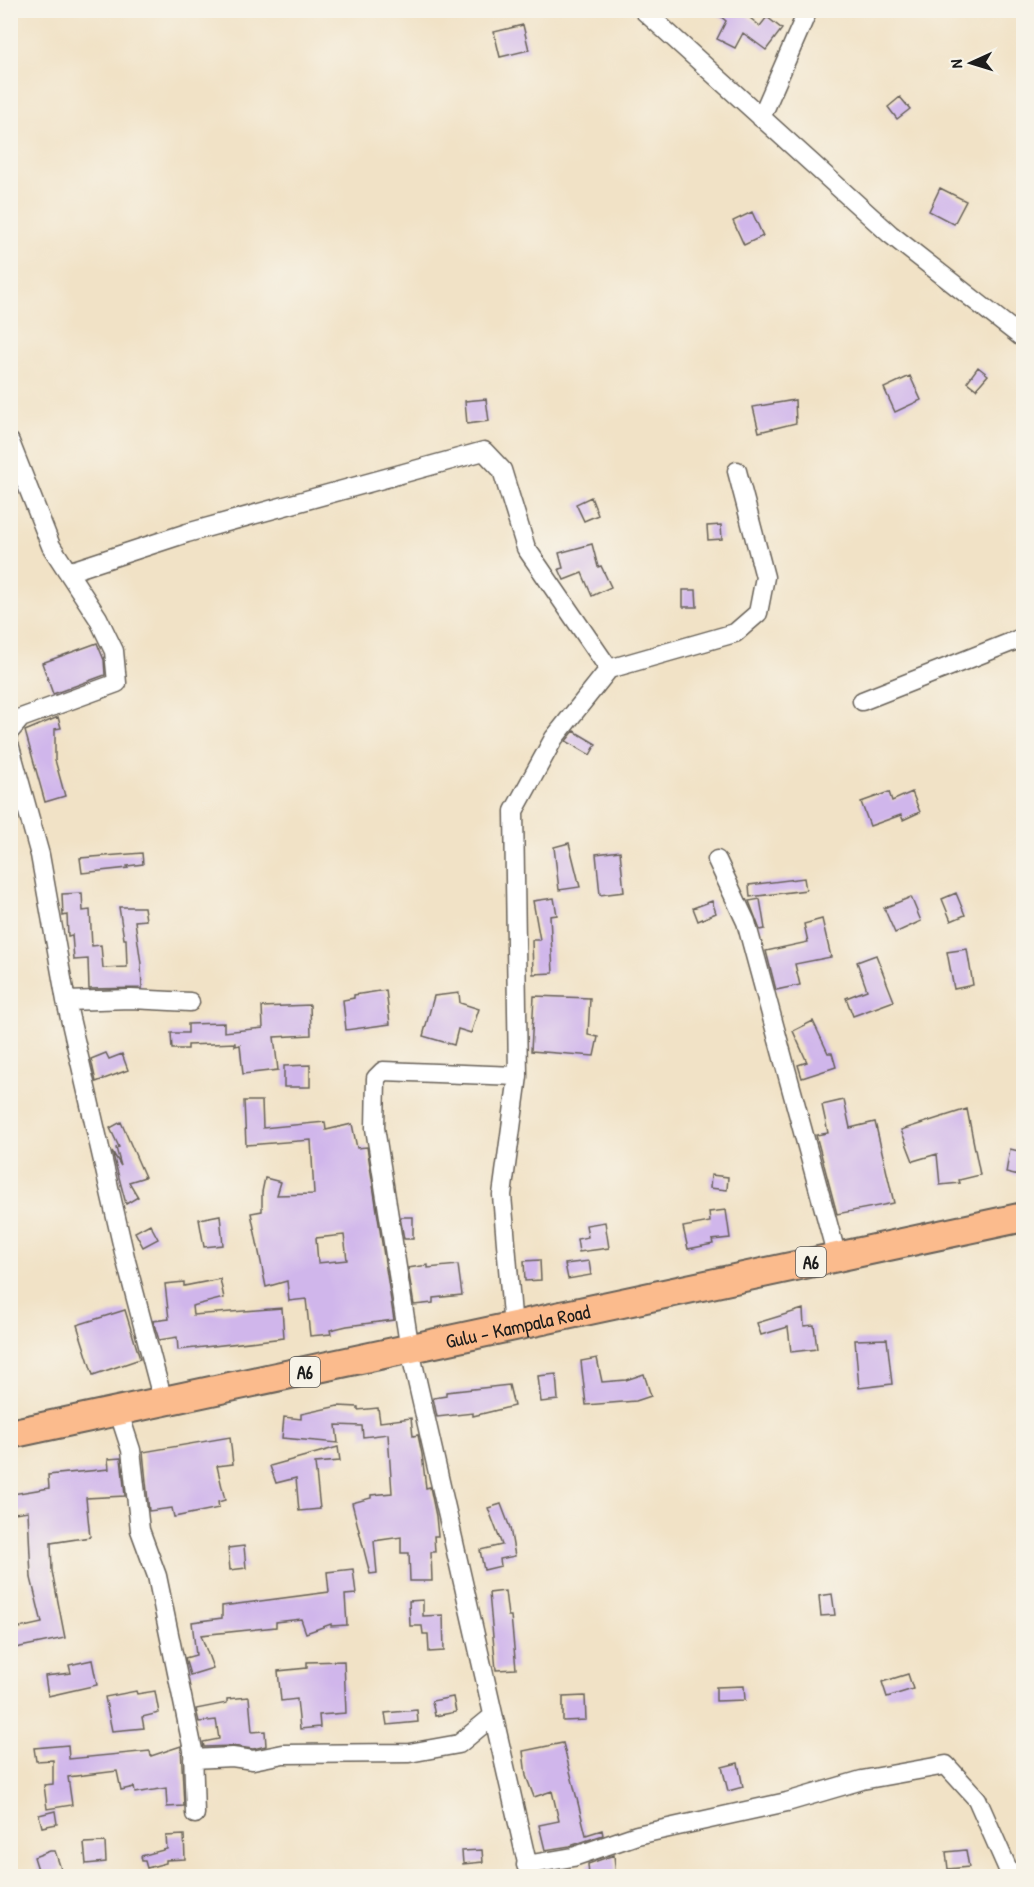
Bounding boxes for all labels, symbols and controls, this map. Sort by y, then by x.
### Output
north arrow [941,33,1001,93]
text: N [945,59,967,69]
road number: A6 [796,1247,826,1277]
street label: Gulu - Kampala Road [443,1297,592,1354]
road number: A6 [290,1357,320,1387]

